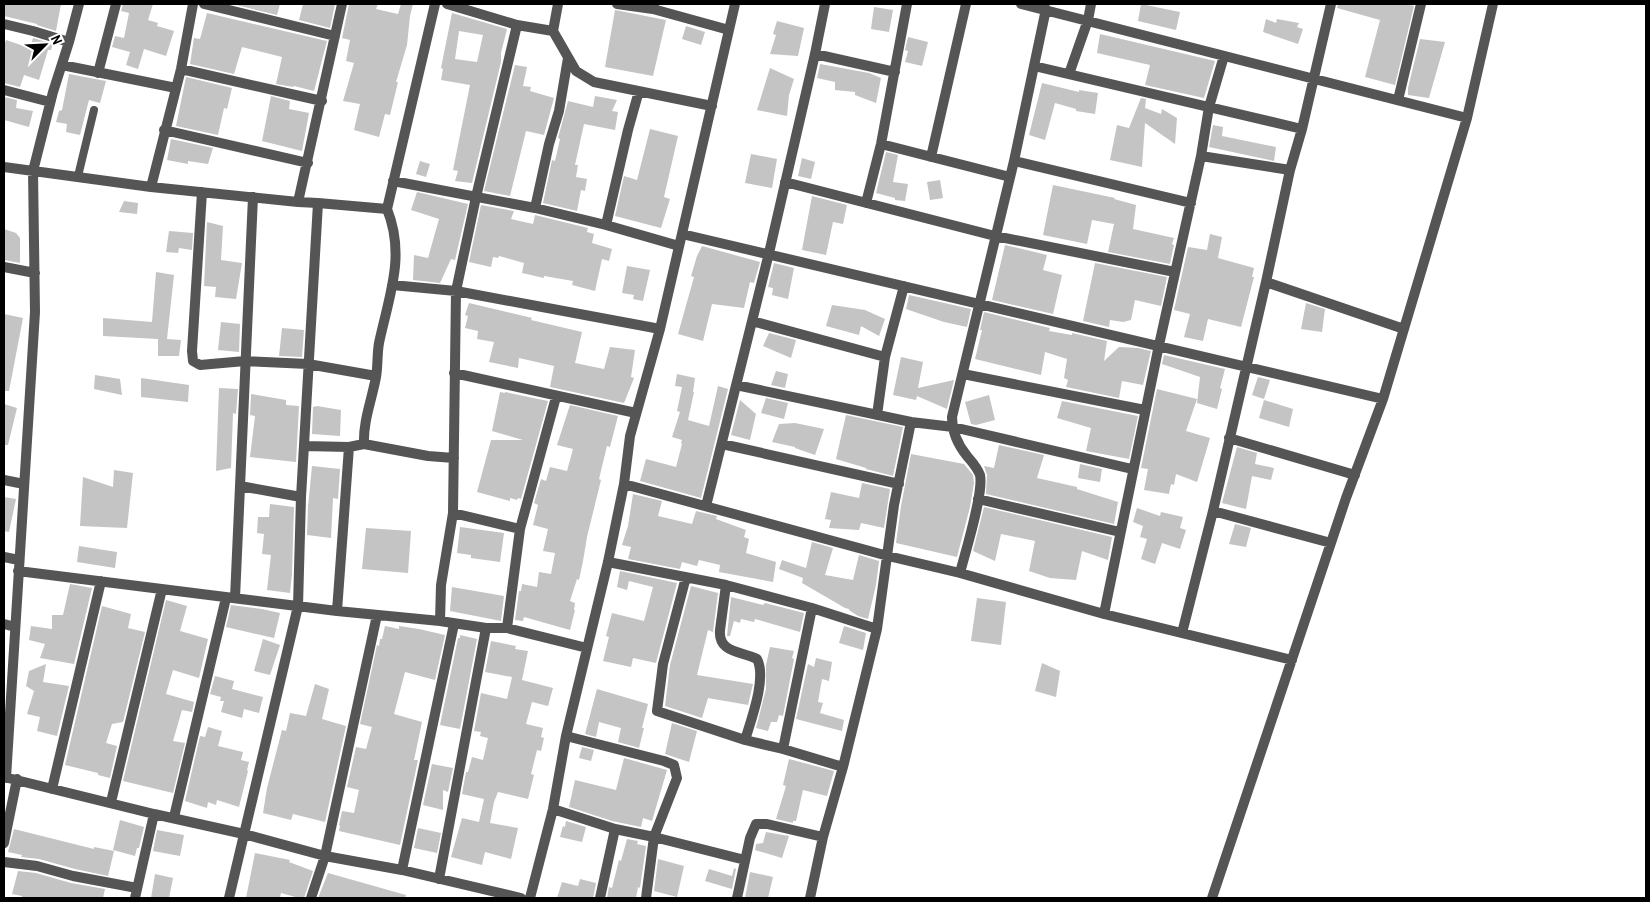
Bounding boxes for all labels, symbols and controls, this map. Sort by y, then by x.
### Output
north arrow [20,20,70,70]
text: N [47,32,67,47]

